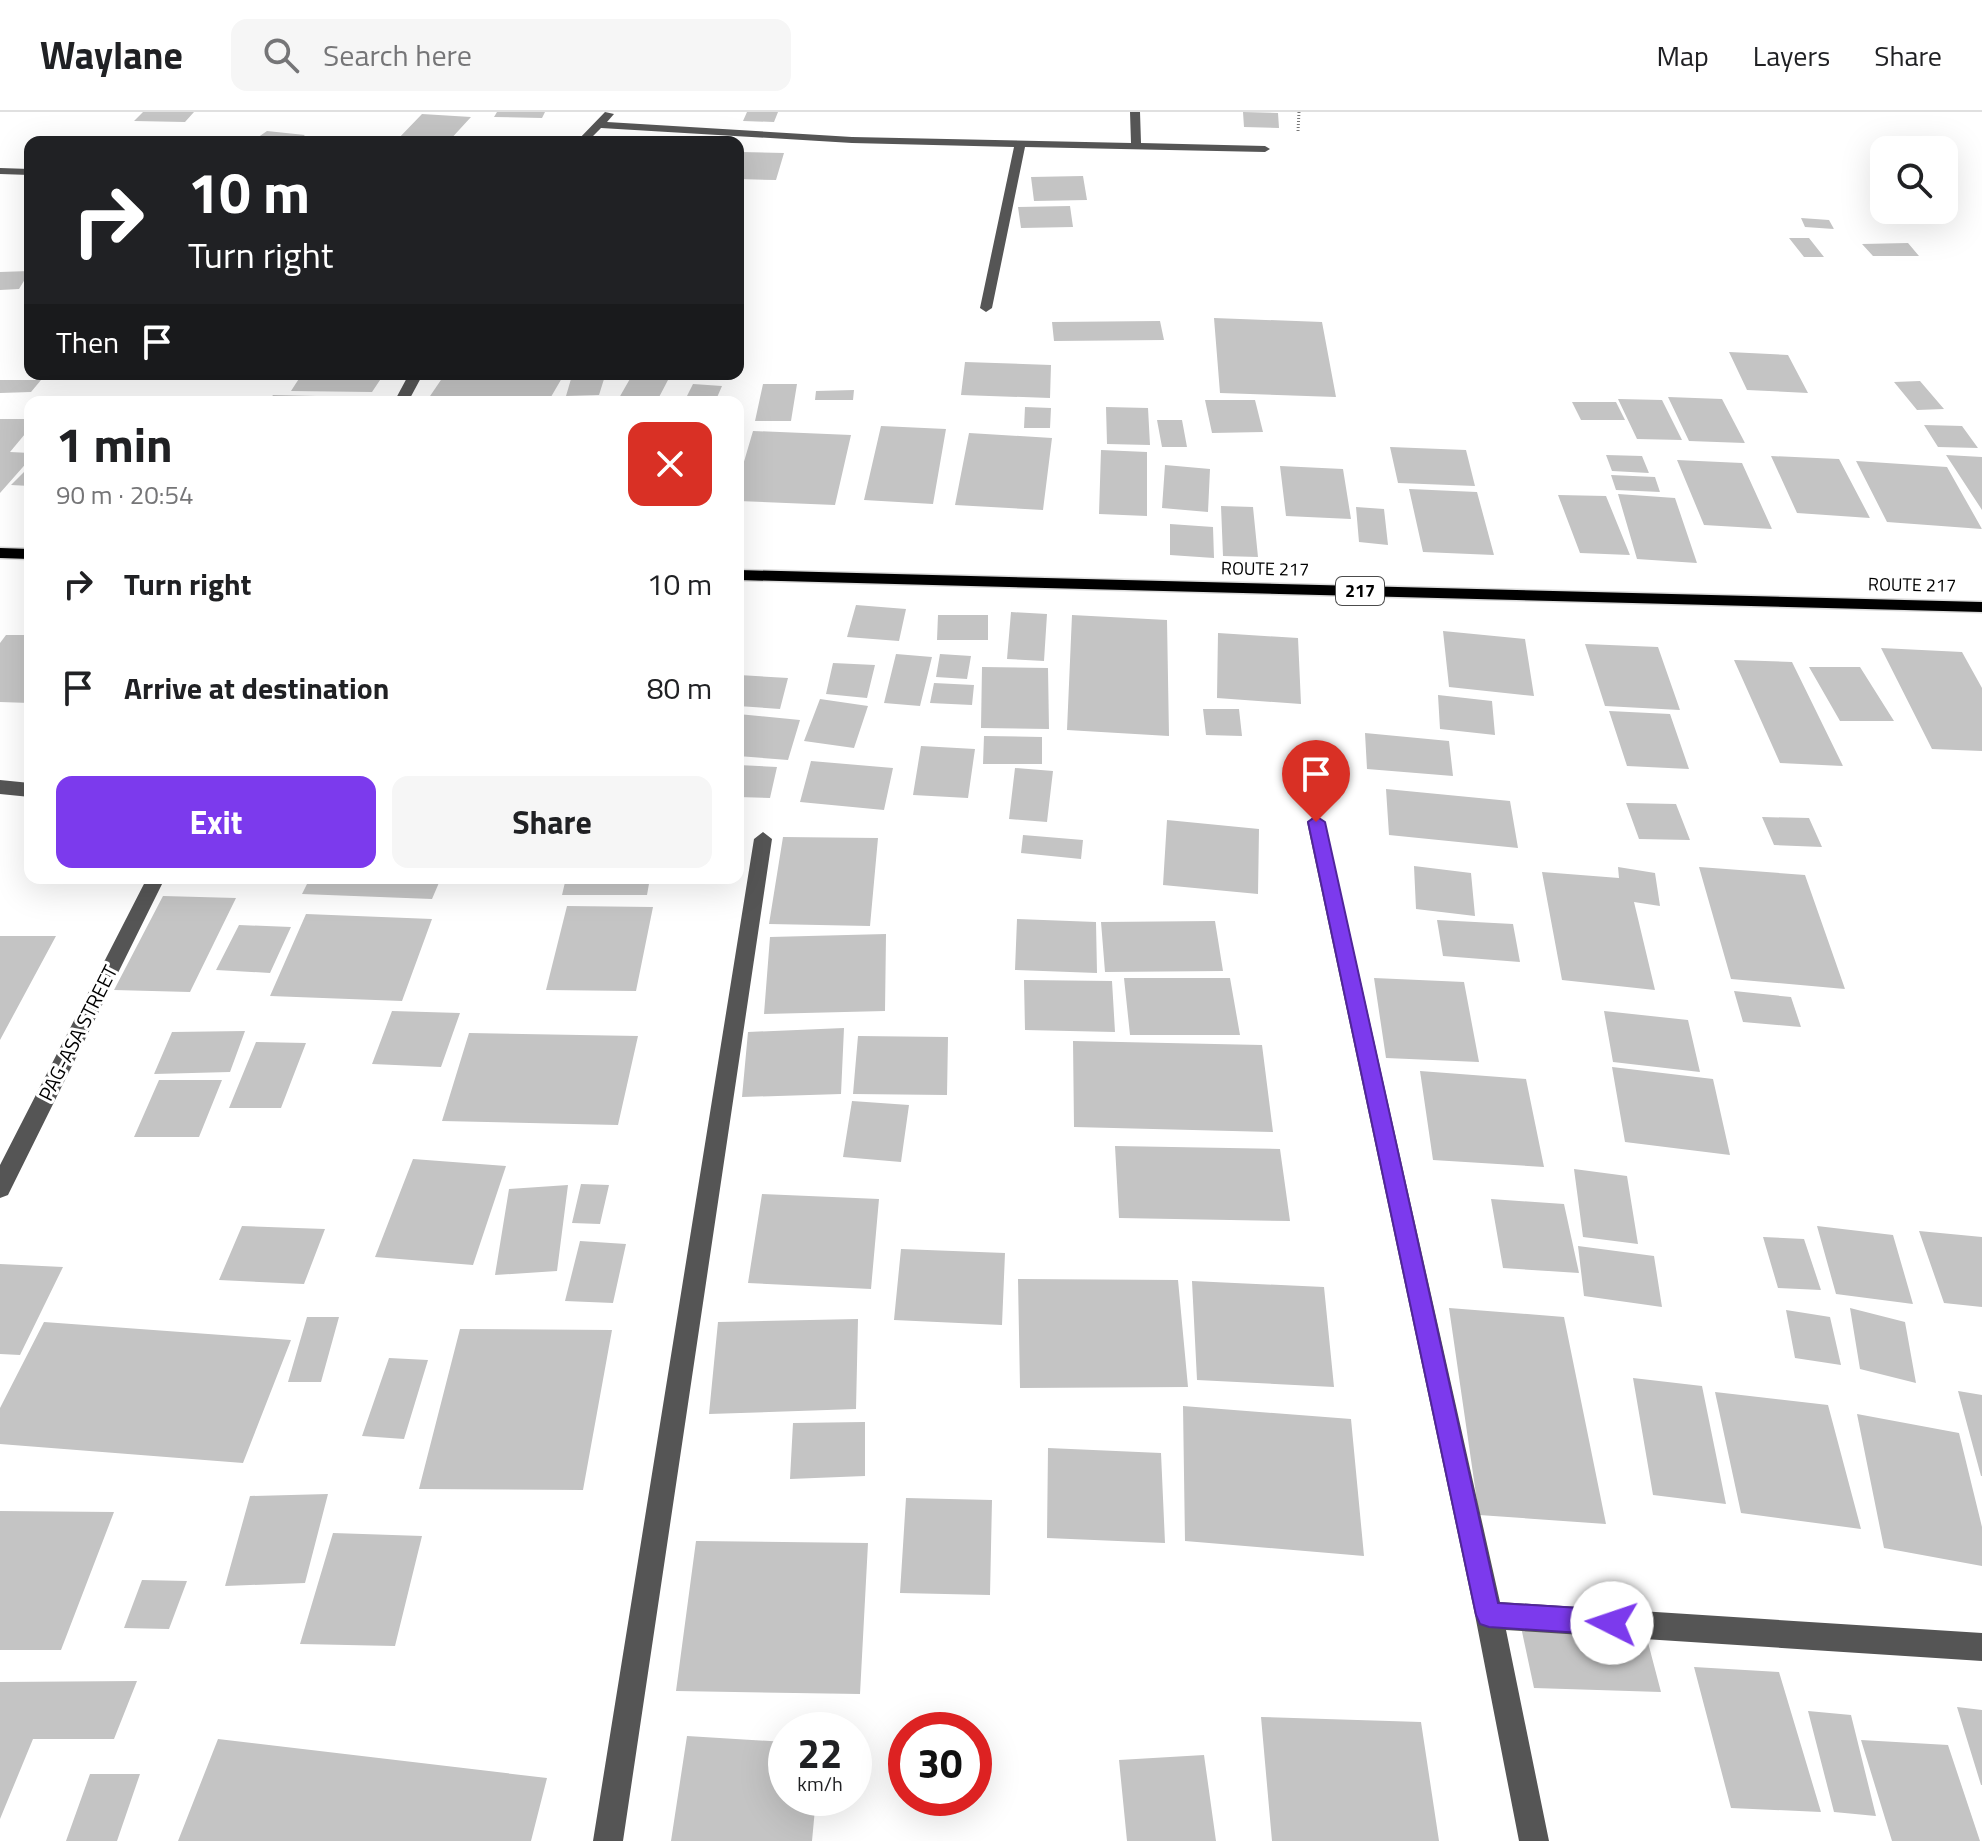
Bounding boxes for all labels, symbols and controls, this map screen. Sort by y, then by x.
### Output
search box [231,19,791,91]
text: Waylane [40,26,183,84]
text: Search here [323,32,472,78]
icon: search [259,33,303,77]
text: Map [1656,34,1709,77]
text: Layers [1753,34,1830,77]
text: Share [1874,34,1942,77]
map controls [1870,136,1958,224]
button: search [1870,136,1958,224]
text: 10 m [188,150,310,235]
icon: right [56,168,160,272]
text: Turn right [188,227,333,282]
text: Then [56,319,119,365]
icon: arrive [135,320,179,364]
text: 1 min [56,408,173,481]
button: close [628,422,712,506]
text: 90 m · 20:54 [56,475,194,514]
street label: ROUTE 217 [1221,554,1309,583]
text: Turn right [124,561,252,607]
text: 10 m [647,561,712,607]
icon: right [56,562,100,606]
street label: ROUTE 217 [1868,570,1956,599]
road number: 217 [1336,577,1384,605]
text: Arrive at destination [124,665,389,711]
text: 80 m [647,665,712,711]
icon: arrive [56,666,100,710]
pin [1282,740,1350,822]
icon: arrive [1294,752,1338,796]
button: Exit [56,776,376,868]
button: Share [392,776,712,868]
street label: PAG-ASA STREET [30,959,125,1106]
position arrow [1570,1581,1654,1665]
speed limit sign: 30 [888,1712,992,1816]
text: 22 [798,1723,842,1784]
text: km/h [797,1768,843,1799]

